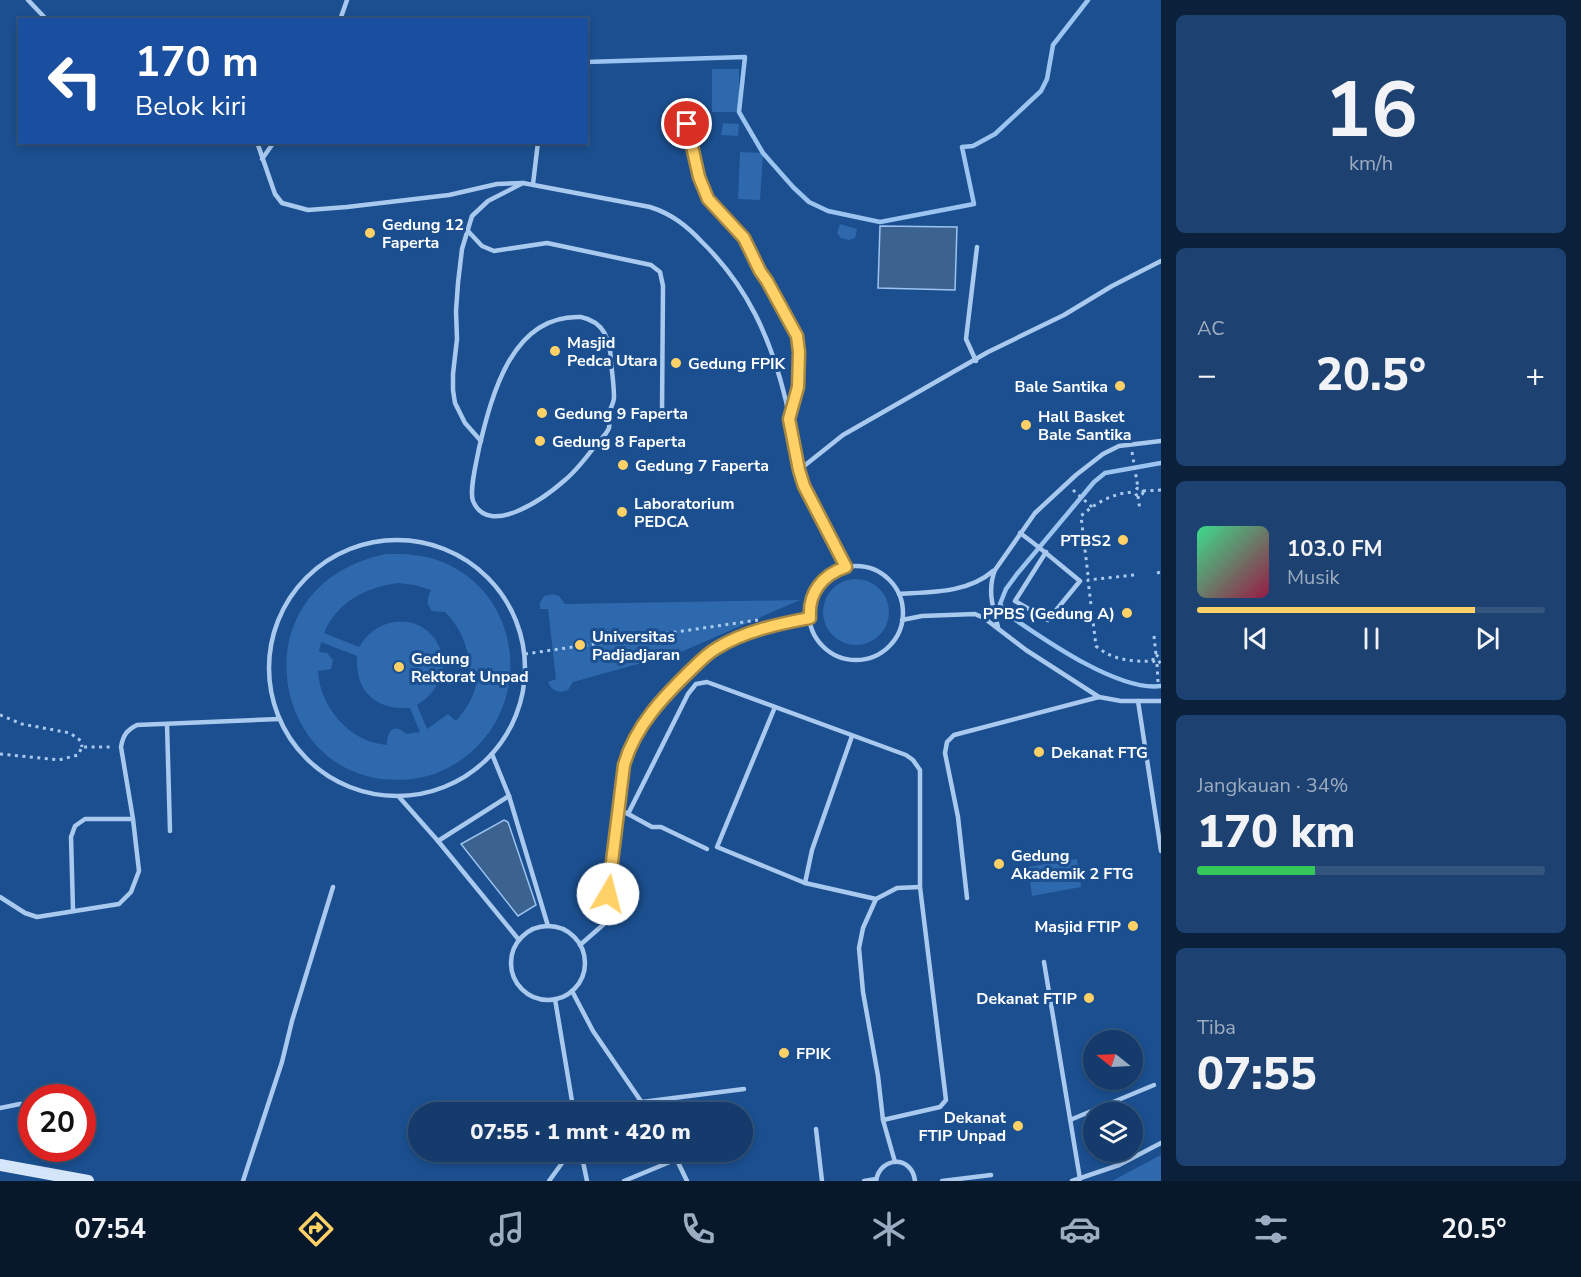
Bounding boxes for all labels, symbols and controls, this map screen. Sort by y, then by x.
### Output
text: 170 m [135,34,259,91]
icon: left [36,42,114,120]
text: 16 [1324,57,1418,164]
text: Belok kiri [135,88,247,125]
pin [661,98,712,149]
icon: arrive [670,107,703,140]
text: km/h [1349,150,1393,177]
place label: Gedung 12 Faperta [382,214,464,254]
marker: Gedung 12 Faperta [363,226,377,240]
text: AC [1197,315,1225,342]
place label: Masjid Pedca Utara [567,332,658,372]
marker: Masjid Pedca Utara [548,344,562,358]
text: 20.5° [1316,345,1426,406]
place label: Gedung FPIK [688,353,787,375]
text: − [1197,353,1217,398]
text: + [1525,353,1545,398]
marker: Gedung FPIK [669,356,683,370]
place label: Bale Santika [1015,376,1108,398]
marker: Bale Santika [1113,379,1127,393]
place label: Gedung 9 Faperta [554,403,688,425]
marker: Gedung 9 Faperta [535,406,549,420]
place label: Hall Basket Bale Santika [1038,406,1131,446]
marker: Hall Basket Bale Santika [1019,418,1033,432]
place label: Gedung 8 Faperta [552,431,686,453]
marker: Gedung 8 Faperta [533,434,547,448]
place label: Gedung 7 Faperta [635,455,769,477]
marker: Gedung 7 Faperta [616,458,630,472]
place label: Laboratorium PEDCA [634,493,734,533]
marker: Laboratorium PEDCA [615,505,629,519]
place label: PTBS2 [1060,530,1111,552]
marker: PTBS2 [1116,533,1130,547]
text: 103.0 FM [1287,534,1383,564]
text: Musik [1287,564,1340,591]
place label: PPBS (Gedung A) [983,603,1115,625]
marker: PPBS (Gedung A) [1120,606,1134,620]
icon: previous [1239,622,1272,655]
icon: pause [1355,622,1388,655]
icon: next [1471,622,1504,655]
place label: Universitas Padjadjaran [592,626,680,666]
marker: Universitas Padjadjaran [573,638,587,652]
place label: Gedung Rektorat Unpad [411,648,529,688]
marker: Gedung Rektorat Unpad [392,660,406,674]
place label: Dekanat FTG [1051,742,1148,764]
marker: Dekanat FTG [1032,745,1046,759]
text: Jangkauan · 34% [1197,772,1348,799]
text: 170 km [1197,802,1356,863]
place label: Gedung Akademik 2 FTG [1011,845,1134,885]
marker: Gedung Akademik 2 FTG [992,857,1006,871]
position arrow [576,862,640,926]
place label: Masjid FTIP [1034,916,1121,938]
marker: Masjid FTIP [1126,919,1140,933]
place label: Dekanat FTIP [976,988,1077,1010]
marker: Dekanat FTIP [1082,991,1096,1005]
text: Tiba [1197,1014,1236,1041]
north arrow [1083,1030,1143,1090]
map controls [1083,1030,1143,1162]
place label: FPIK [796,1043,832,1065]
text: 07:55 [1197,1044,1317,1105]
marker: FPIK [777,1046,791,1060]
speed limit sign: 20 [18,1084,96,1162]
button: layers [1083,1102,1143,1162]
place label: Dekanat FTIP Unpad [919,1107,1007,1147]
text: 07:55 · 1 mnt · 420 m [470,1117,691,1147]
marker: Dekanat FTIP Unpad [1011,1119,1025,1133]
icon: directions [295,1208,337,1250]
icon: music [486,1208,528,1250]
icon: phone [677,1208,719,1250]
icon: climate [868,1208,910,1250]
icon: car [1059,1208,1101,1250]
icon: filters [1250,1208,1292,1250]
text: 07:54 [74,1211,146,1248]
text: 20.5° [1441,1211,1506,1248]

